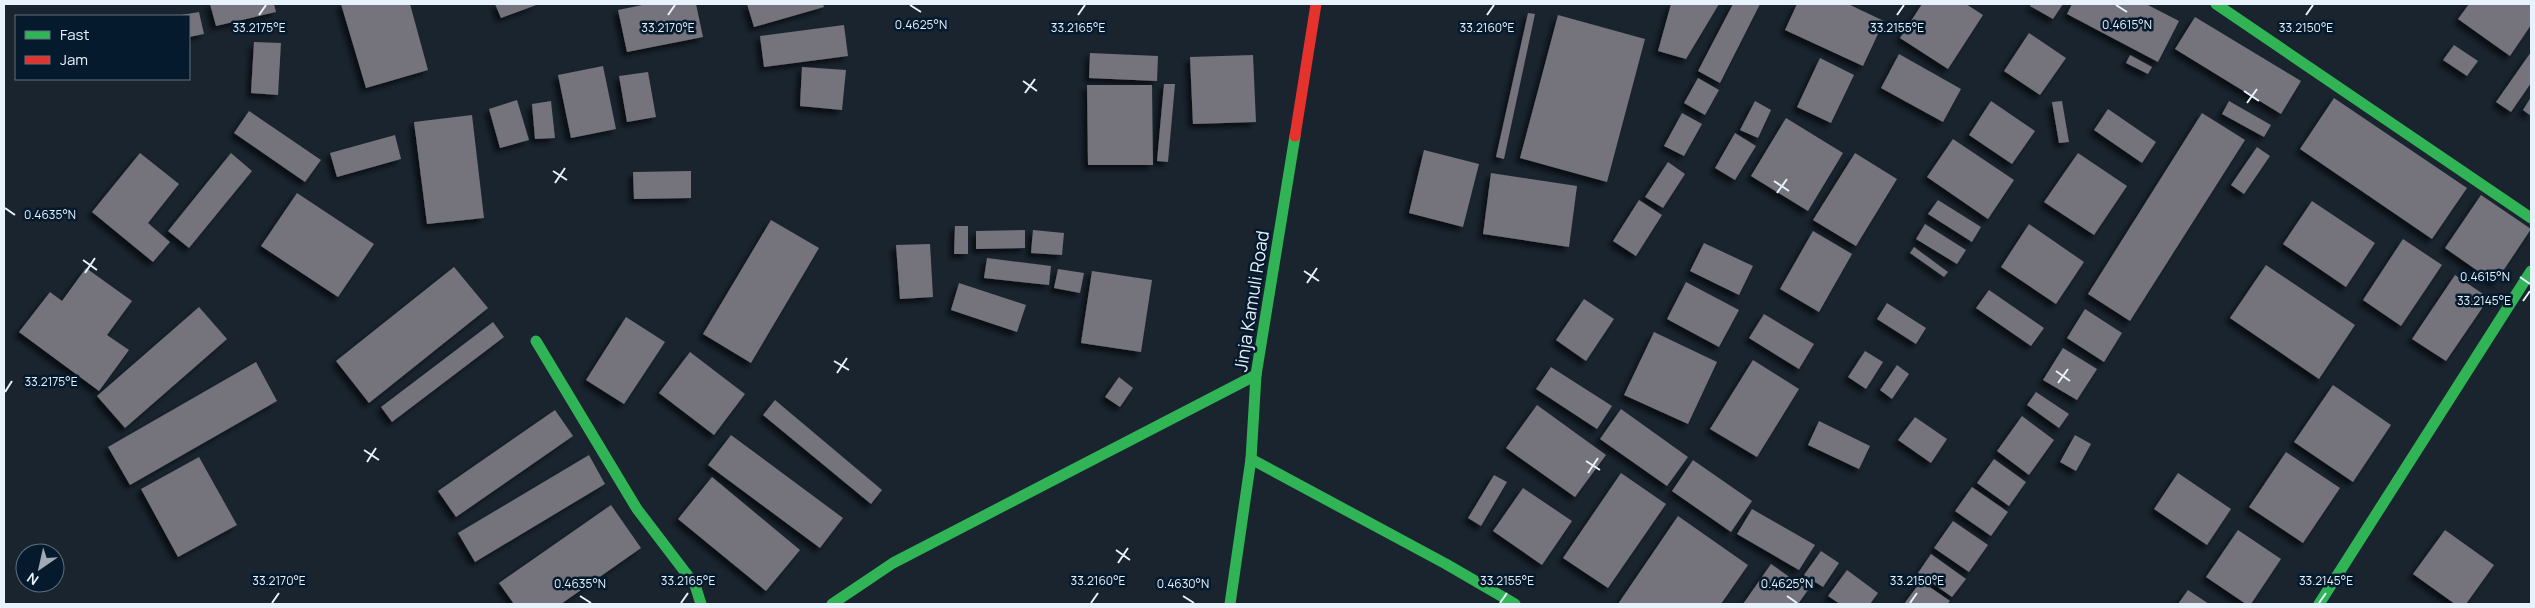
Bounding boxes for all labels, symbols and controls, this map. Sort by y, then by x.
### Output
legend [15,15,190,80]
text: 0.4625°N [895,16,947,33]
text: 0.4615°N [2102,16,2152,33]
text: 33.2175°E [232,19,286,36]
text: 33.2170°E [641,19,695,36]
text: 33.2165°E [1051,19,1105,36]
text: 33.2160°E [1460,19,1515,36]
text: 33.2155°E [1870,19,1924,36]
text: 33.2150°E [2279,19,2333,36]
text: Fast [60,24,89,45]
text: Jam [60,49,88,70]
text: 0.4635°N [24,206,76,223]
street label: Jinja Kamuli Road [1228,229,1274,373]
text: 0.4615°N [2460,268,2510,285]
text: 33.2145°E [2457,292,2511,309]
text: 33.2175°E [24,373,78,390]
north arrow [15,543,65,593]
text: N [23,569,42,590]
text: 33.2170°E [252,572,306,589]
text: 33.2165°E [661,572,715,589]
text: 33.2160°E [1071,572,1126,589]
text: 33.2155°E [1480,572,1534,589]
text: 33.2150°E [1890,572,1944,589]
text: 33.2145°E [2299,572,2353,589]
text: 0.4635°N [554,575,606,592]
text: 0.4630°N [1157,575,1209,592]
text: 0.4625°N [1761,575,1813,592]

